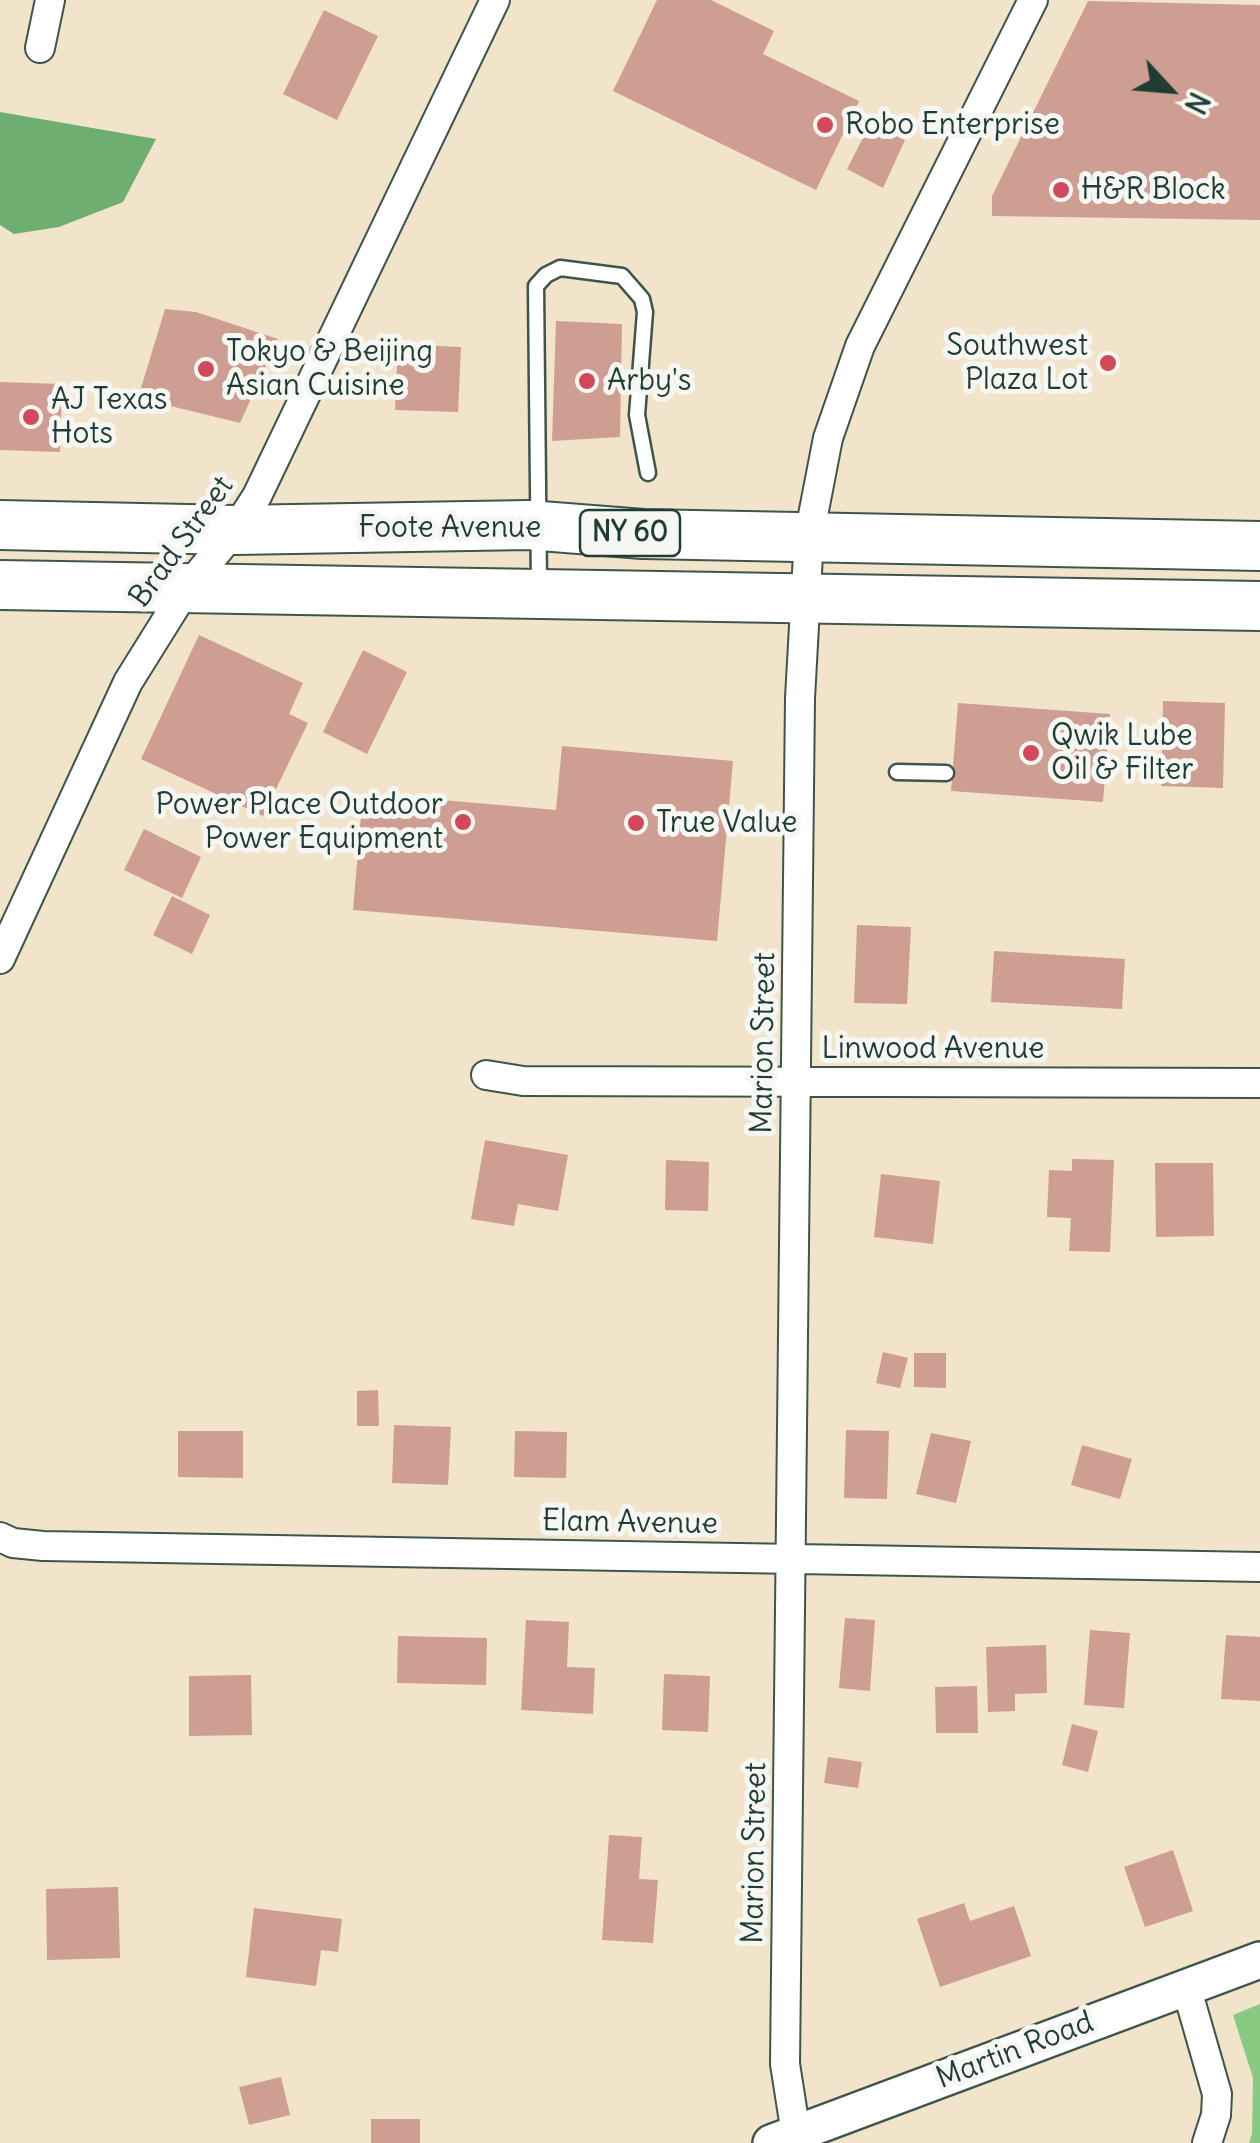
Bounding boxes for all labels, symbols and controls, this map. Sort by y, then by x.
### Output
north arrow [1120,40,1220,140]
text: N [1177,87,1217,120]
place label: Robo Enterprise [845,107,1060,143]
marker: Robo Enterprise [814,114,836,136]
place label: H&R Block [1081,172,1226,208]
marker: H&R Block [1050,179,1072,201]
place label: Southwest Plaza Lot [946,328,1088,398]
place label: Tokyo & Beijing Asian Cuisine [226,334,433,404]
marker: Southwest Plaza Lot [1097,352,1119,374]
marker: Tokyo & Beijing Asian Cuisine [195,358,217,380]
place label: Arby's [607,363,691,399]
marker: Arby's [576,370,598,392]
place label: AJ Texas Hots [51,382,167,452]
marker: AJ Texas Hots [20,406,42,428]
street label: Brad Street [122,469,242,615]
street label: Foote Avenue [359,510,541,546]
road number: NY 60 [580,510,680,556]
place label: Qwik Lube Oil & Filter [1051,718,1193,788]
marker: Qwik Lube Oil & Filter [1020,742,1042,764]
place label: Power Place Outdoor Power Equipment [155,787,443,858]
place label: True Value [656,805,797,841]
marker: Power Place Outdoor Power Equipment [452,811,474,833]
marker: True Value [625,812,647,834]
street label: Marion Street [744,952,784,1134]
street label: Linwood Avenue [822,1031,1044,1067]
street label: Elam Avenue [542,1503,718,1543]
street label: Marion Street [735,1762,775,1944]
street label: Martin Road [931,2005,1099,2097]

